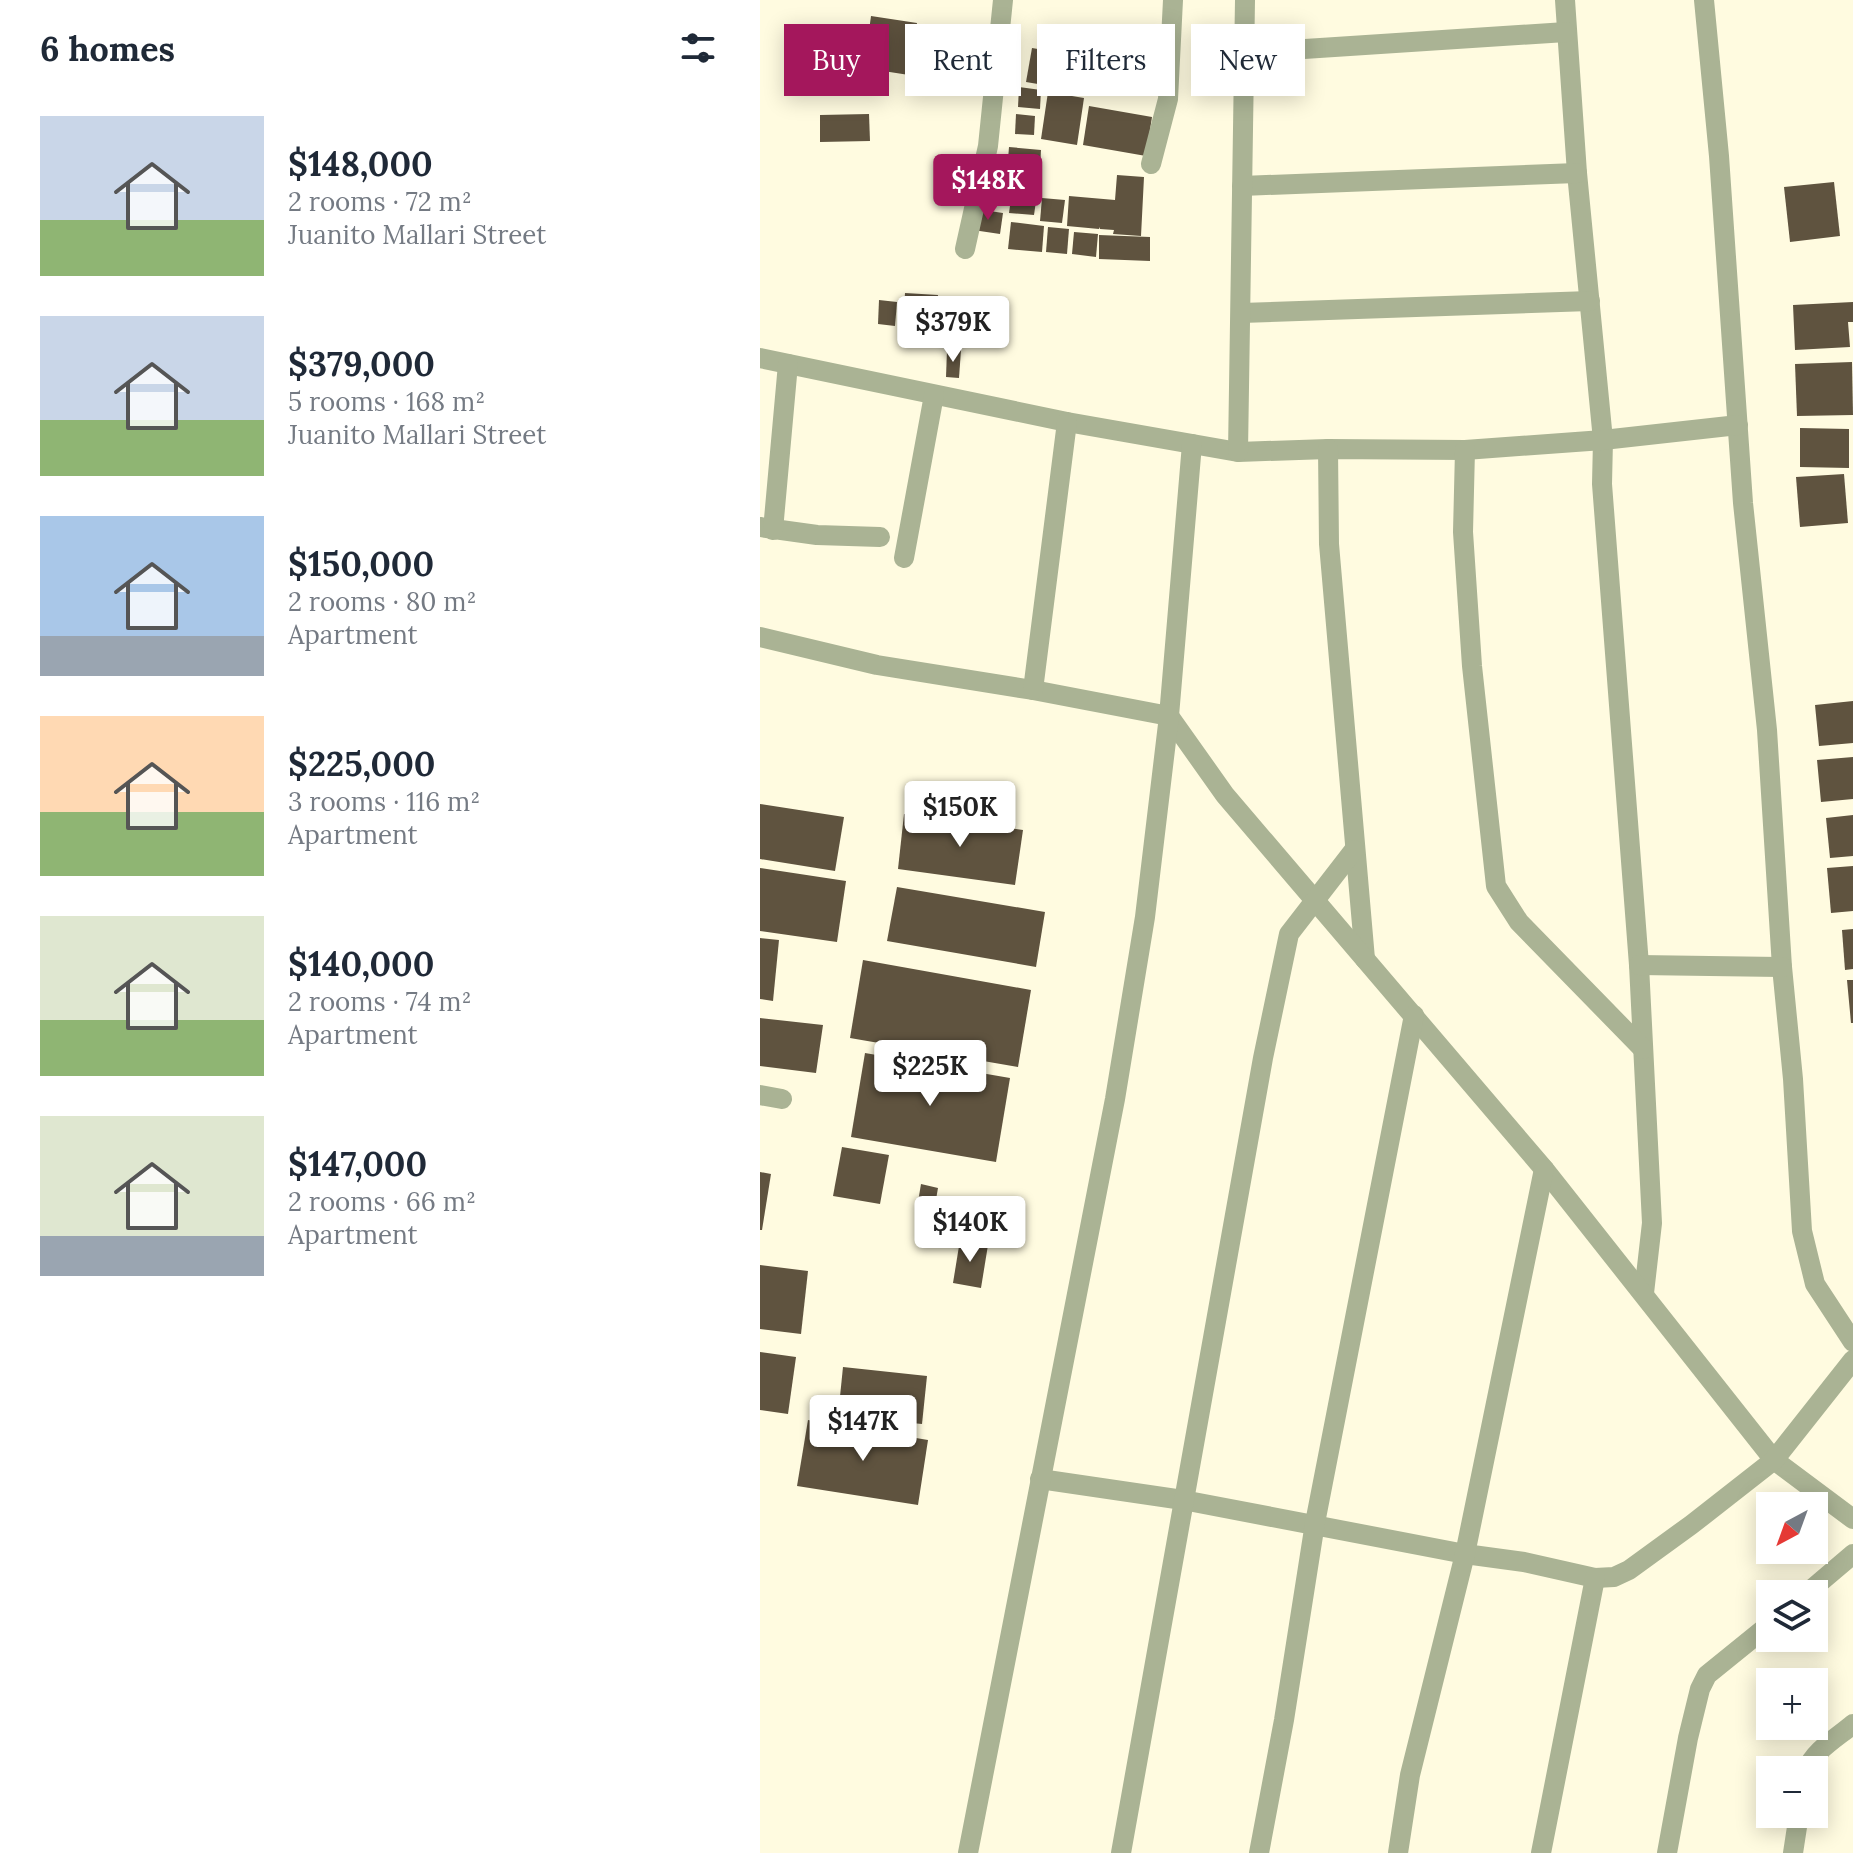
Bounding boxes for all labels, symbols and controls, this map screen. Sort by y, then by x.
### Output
chip: Buy [784,24,889,96]
chip: Rent [905,24,1021,96]
chip: Filters [1037,24,1175,96]
chip: New [1191,24,1305,96]
icon: filters [676,26,720,70]
text: 6 homes [40,27,175,70]
text: $148,000 [288,142,433,185]
icon: home [104,148,200,244]
pin: $148K [932,154,1044,222]
text: $148K [951,163,1025,196]
text: 2 rooms · 72 m² [288,185,472,218]
text: Juanito Mallari Street [288,218,546,251]
pin: $379K [897,296,1009,364]
text: $379K [915,305,991,338]
text: $379,000 [288,342,435,385]
icon: home [104,348,200,444]
text: 5 rooms · 168 m² [288,385,485,418]
text: Juanito Mallari Street [288,418,546,451]
text: $150,000 [288,542,434,585]
icon: home [104,548,200,644]
text: 2 rooms · 80 m² [288,585,477,618]
text: Apartment [288,618,418,651]
text: $225,000 [288,742,435,785]
icon: home [104,748,200,844]
pin: $150K [904,781,1016,849]
text: 3 rooms · 116 m² [288,785,480,818]
text: $150K [923,790,997,823]
text: Apartment [288,818,418,851]
text: $140,000 [288,942,434,985]
icon: home [104,948,200,1044]
text: 2 rooms · 74 m² [288,985,472,1018]
text: Apartment [288,1018,418,1051]
pin: $225K [874,1040,986,1108]
text: $225K [892,1049,968,1082]
text: $147,000 [288,1142,427,1185]
icon: home [104,1148,200,1244]
text: 2 rooms · 66 m² [288,1185,476,1218]
pin: $140K [914,1196,1026,1264]
text: $140K [932,1205,1008,1238]
text: Apartment [288,1218,418,1251]
pin: $147K [807,1395,919,1463]
text: $147K [828,1404,898,1437]
north arrow [1756,1492,1828,1564]
map controls [1756,1492,1828,1828]
button: layers [1756,1580,1828,1652]
button: + [1756,1668,1828,1740]
button: − [1756,1756,1828,1828]

